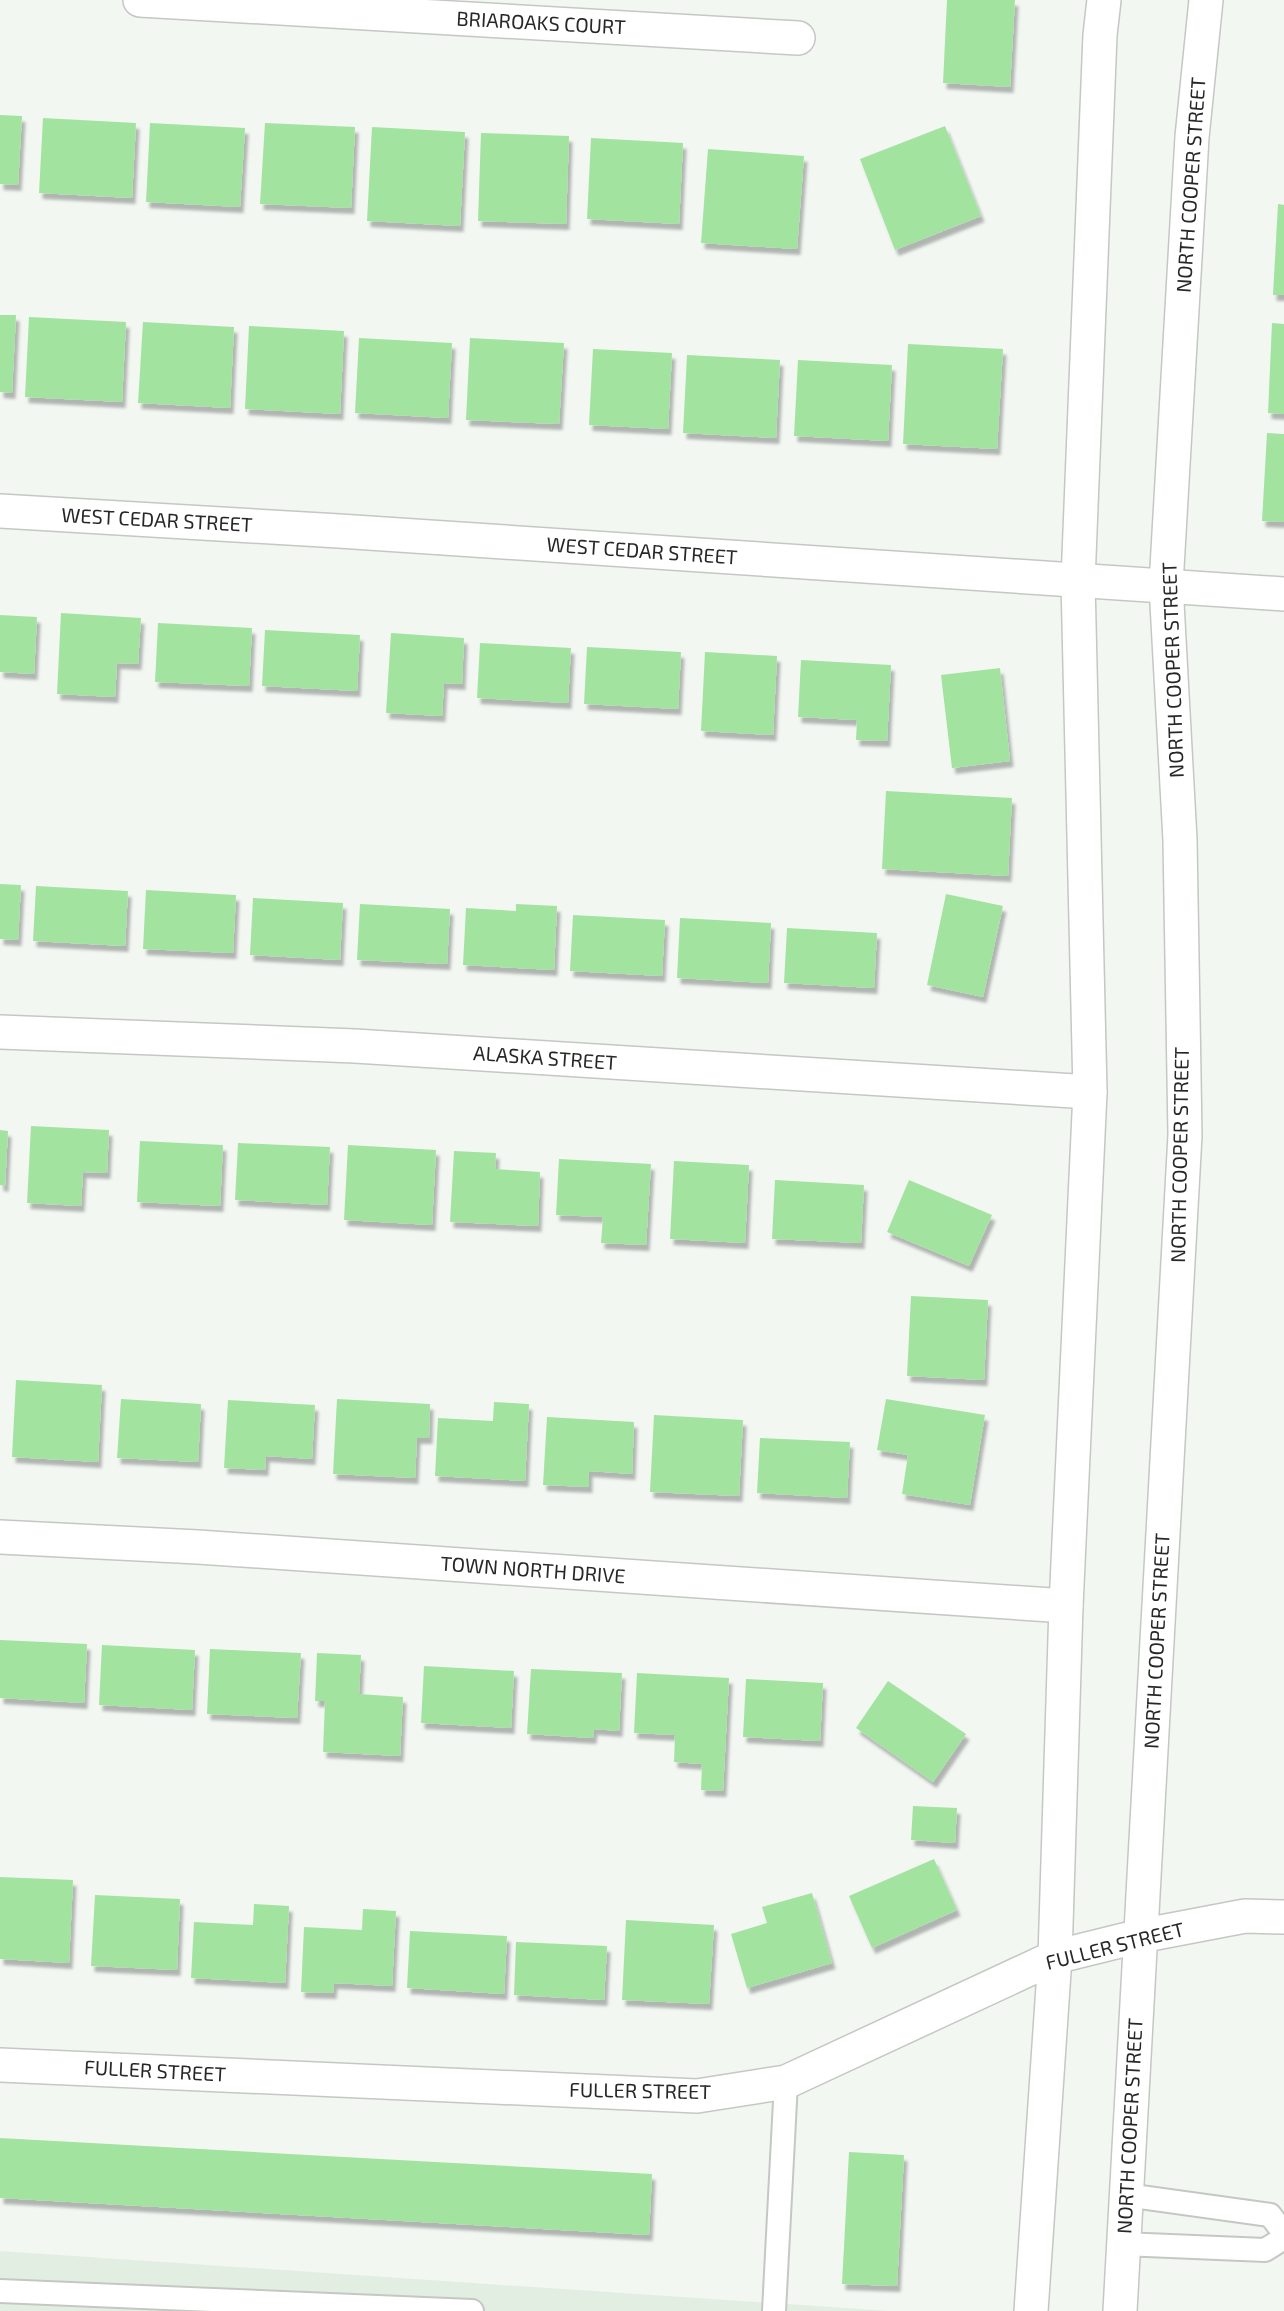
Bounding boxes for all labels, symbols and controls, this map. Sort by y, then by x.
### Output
street label: BRIAROAKS COURT [456,6,627,38]
street label: NORTH COOPER STREET [1170,76,1210,293]
street label: WEST CEDAR STREET [61,502,254,536]
street label: WEST CEDAR STREET [546,531,739,569]
street label: NORTH COOPER STREET [1156,561,1188,778]
street label: ALASKA STREET [472,1040,618,1074]
street label: NORTH COOPER STREET [1165,1046,1193,1263]
street label: NORTH COOPER STREET [1138,1532,1174,1749]
street label: TOWN NORTH DRIVE [440,1551,626,1587]
street label: FULLER STREET [1043,1916,1187,1974]
street label: NORTH COOPER STREET [1111,2017,1147,2234]
street label: FULLER STREET [84,2054,227,2086]
street label: FULLER STREET [569,2077,712,2103]

